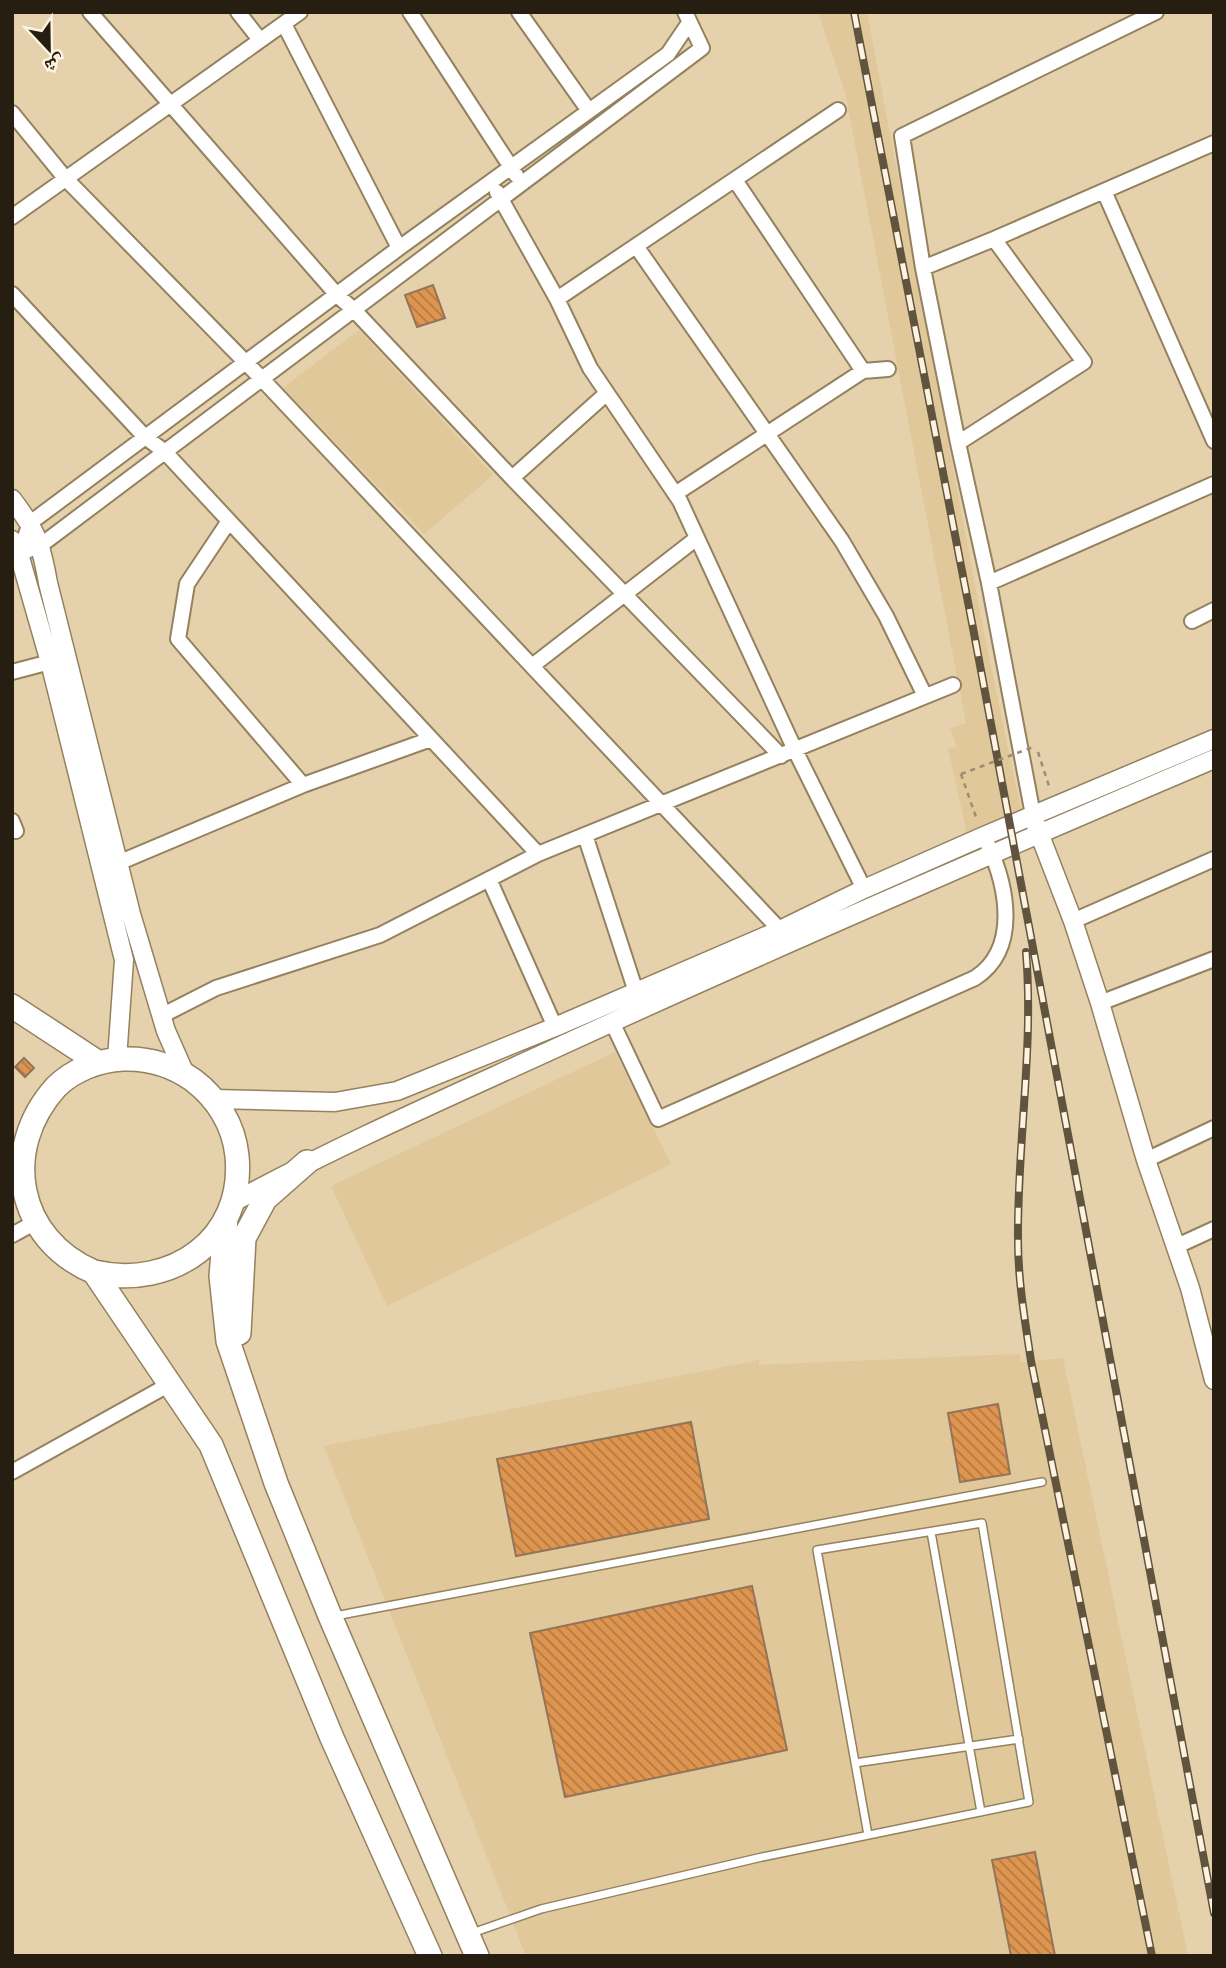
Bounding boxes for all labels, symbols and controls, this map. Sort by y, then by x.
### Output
north arrow [14,14,84,84]
text: ش [42,50,69,79]

